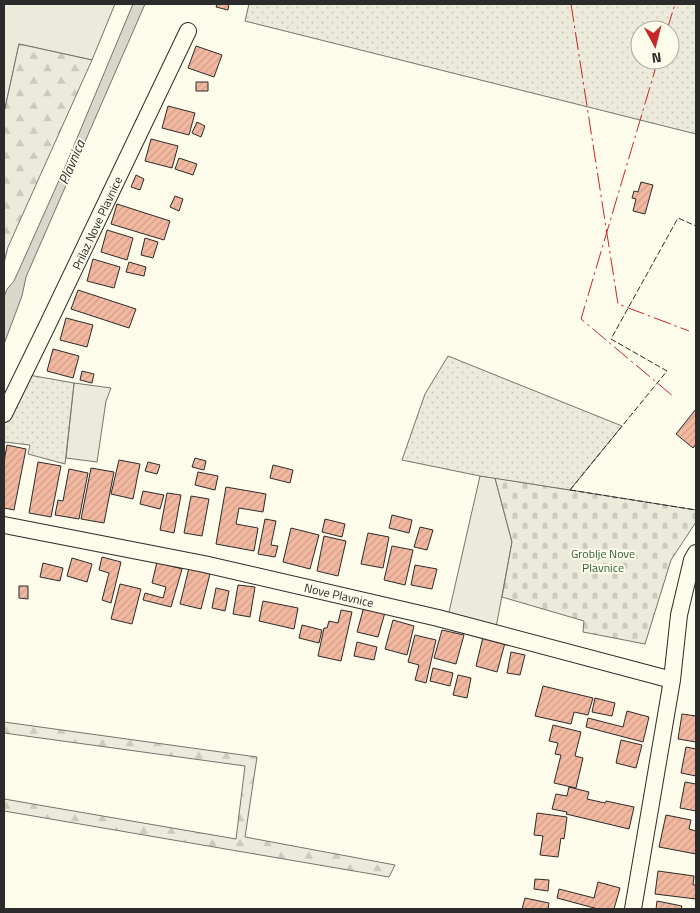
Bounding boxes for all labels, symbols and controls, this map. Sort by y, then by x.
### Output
north arrow [630,20,680,70]
text: N [651,47,663,69]
water label: Plavnica [52,136,90,187]
street label: Prilaz Nove Plavnice [67,173,127,273]
park label: Groblje Nove Plavnice [571,544,635,577]
street label: Nove Plavnice [302,578,376,612]

